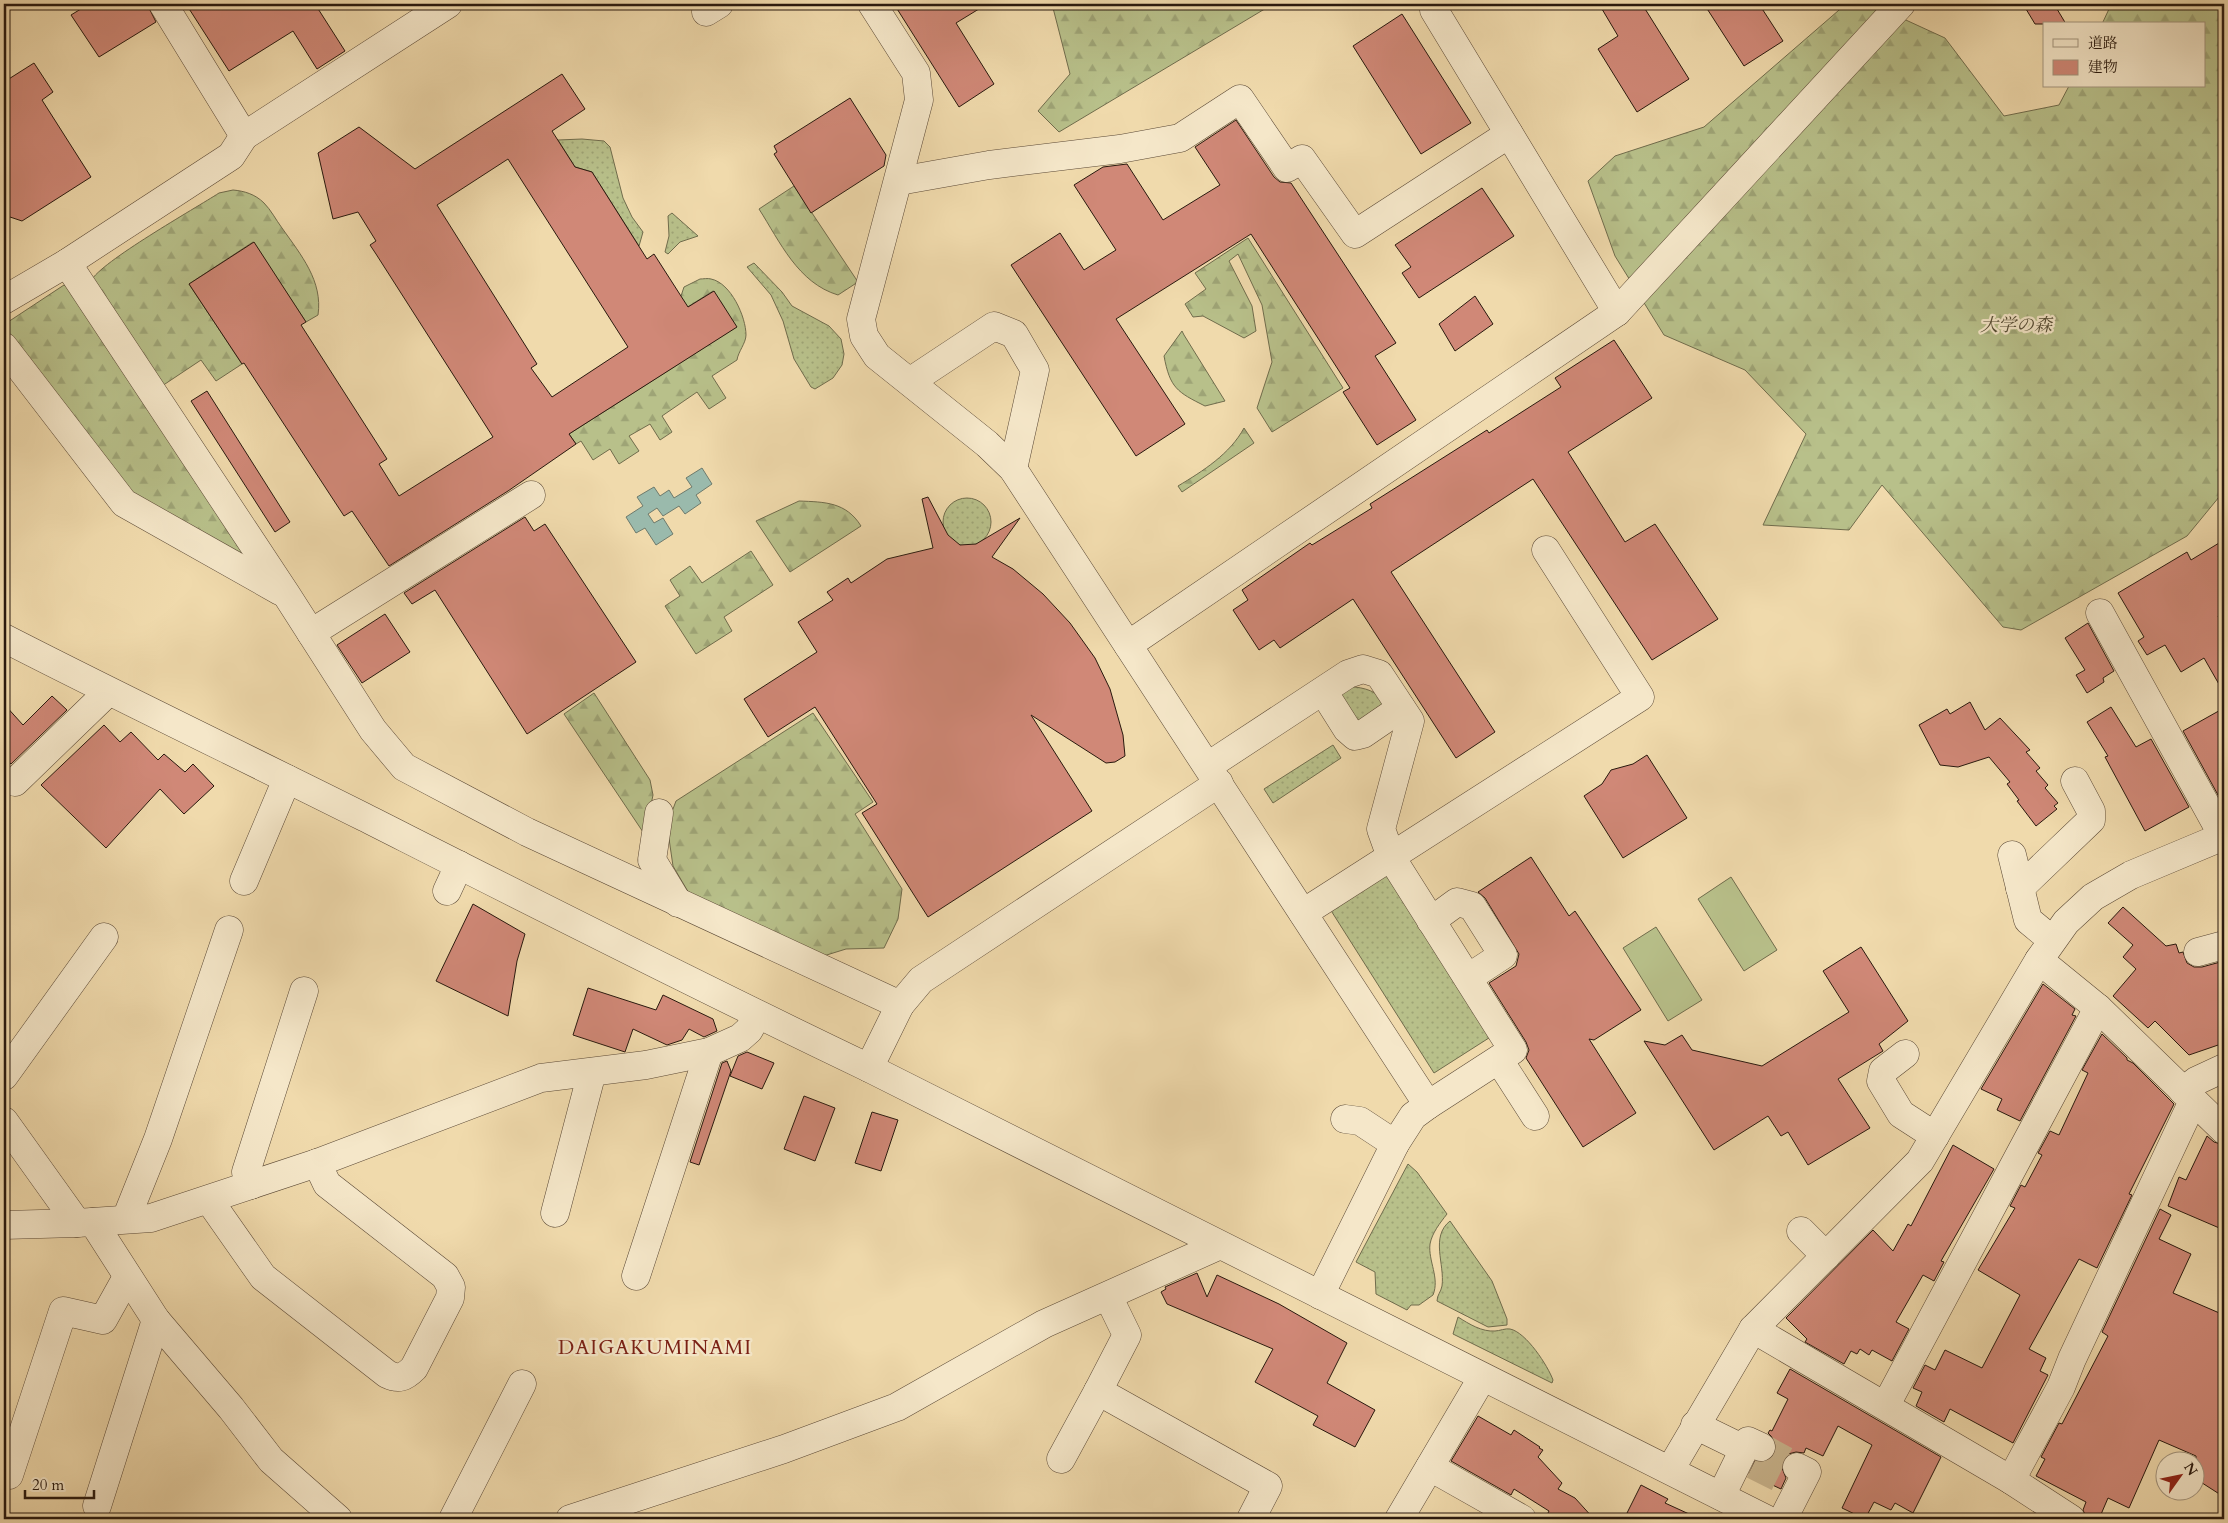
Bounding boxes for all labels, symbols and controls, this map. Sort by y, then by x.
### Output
legend [2043,22,2206,88]
text: 道路 [2088,33,2118,53]
text: 建物 [2088,57,2118,77]
park label: 大学の森 [1980,313,2054,338]
district label: DAIGAKUMINAMI [558,1334,752,1361]
north arrow [2156,1450,2206,1500]
text: N [2179,1459,2202,1479]
scale bar [25,1468,94,1500]
text: 20 m [32,1475,64,1495]

